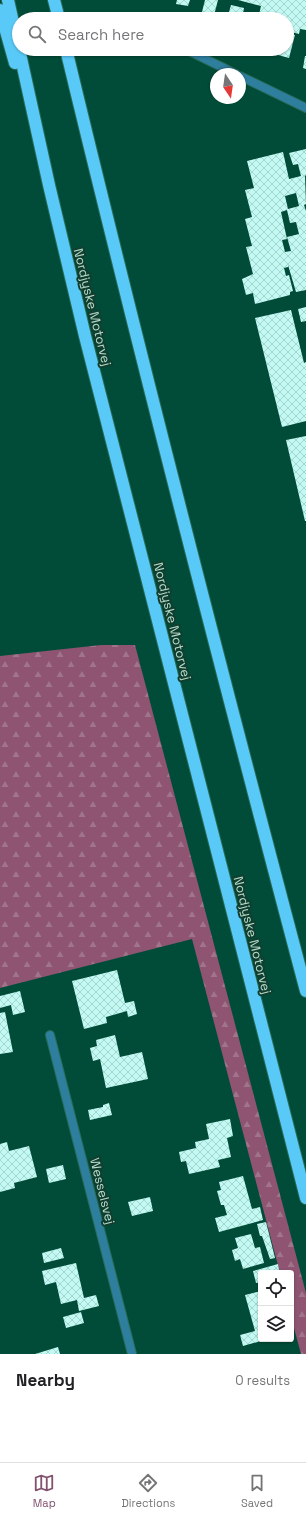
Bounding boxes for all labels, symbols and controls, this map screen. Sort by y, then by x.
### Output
search box [12,12,294,56]
icon: search [26,23,48,45]
text: Search here [58,25,144,44]
north arrow [210,68,246,104]
street label: Nordjyske Motorvej [70,246,115,368]
street label: Nordjyske Motorvej [150,560,195,682]
street label: Nordjyske Motorvej [230,874,275,996]
street label: Wesselsvej [86,1156,119,1226]
map controls [258,1270,294,1342]
button: locate [258,1270,294,1306]
button: layers [258,1306,294,1342]
text: Nearby [16,1369,75,1391]
text: 0 results [235,1372,290,1389]
tab: Map [33,1472,56,1510]
tab: Directions [121,1472,175,1510]
tab: Saved [241,1472,273,1510]

